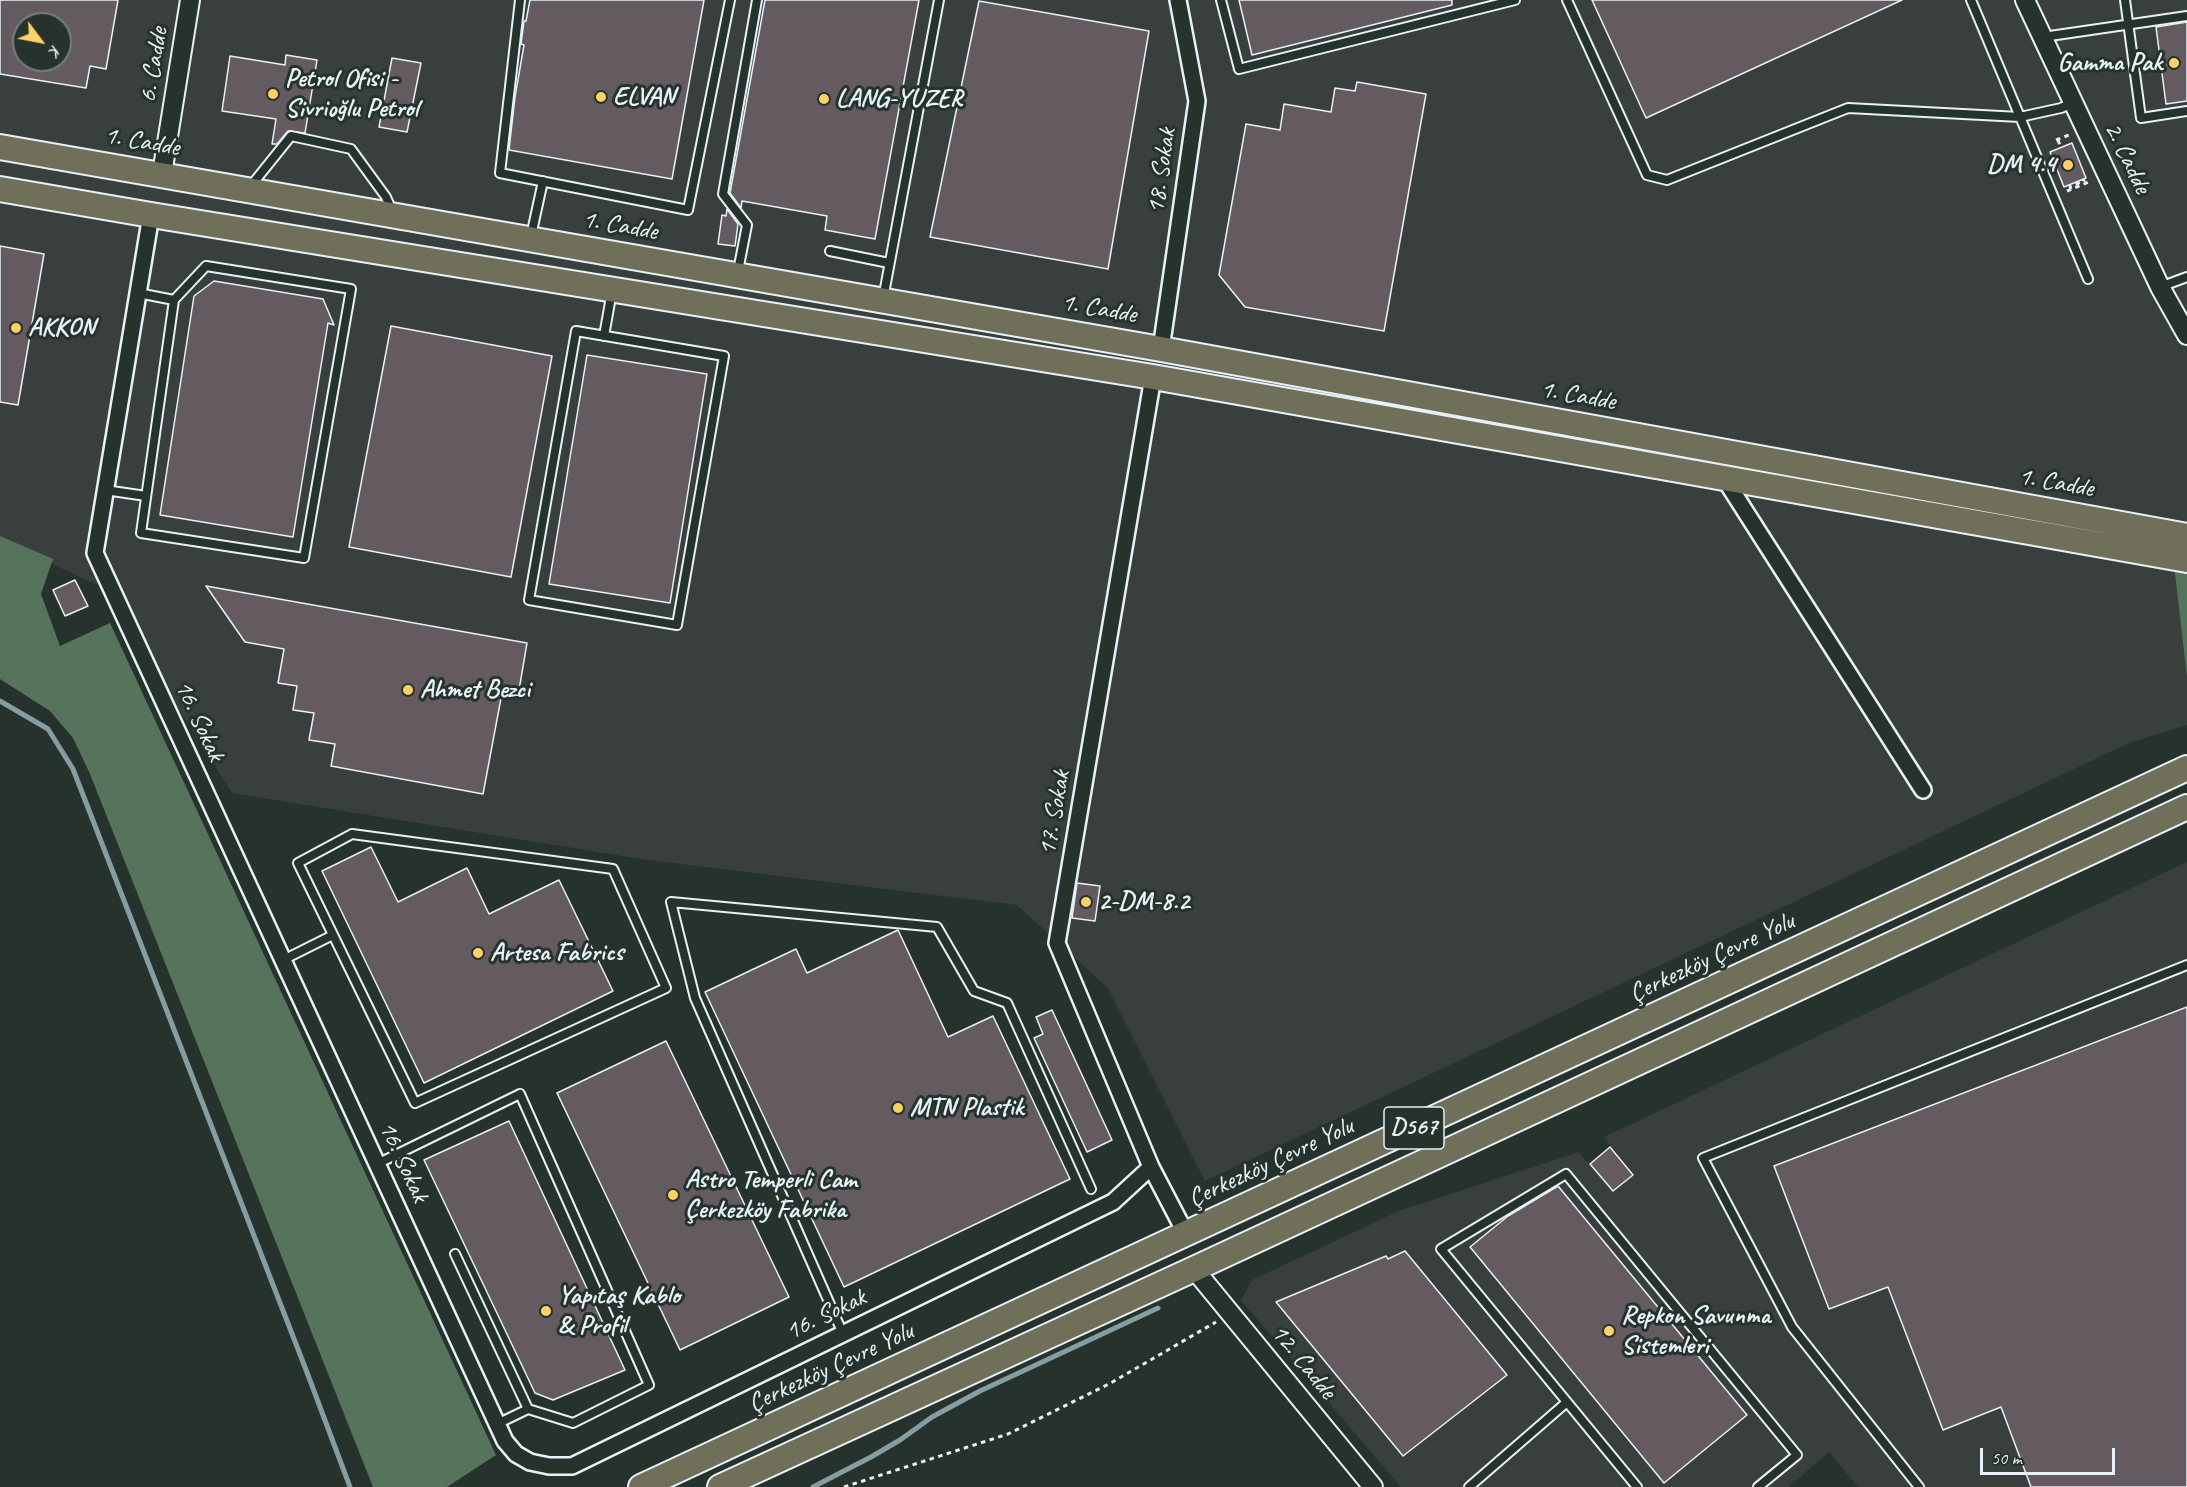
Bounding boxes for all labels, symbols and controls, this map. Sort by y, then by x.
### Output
north arrow [12,12,72,72]
street label: 6. Cadde [133,25,175,105]
text: K [45,42,66,59]
place label: Gamma Pak [2057,47,2162,79]
marker: Gamma Pak [2167,56,2181,70]
place label: Petrol Ofisi - Sivrioğlu Petrol [285,63,418,124]
place label: ELVAN [613,81,676,113]
place label: LANG-YUZER [836,83,963,115]
marker: Petrol Ofisi - Sivrioğlu Petrol [266,87,280,101]
marker: ELVAN [594,90,608,104]
marker: LANG-YUZER [817,92,831,106]
street label: 2. Cadde [2096,117,2158,199]
street label: 1. Cadde [102,120,182,164]
street label: 18. Sokak [1141,126,1183,216]
place label: DM 4.4 [1987,149,2056,181]
marker: DM 4.4 [2061,158,2075,172]
street label: 1. Cadde [580,204,660,248]
street label: 1. Cadde [1059,287,1139,331]
place label: AKKON [28,312,95,344]
marker: AKKON [9,321,23,335]
street label: 1. Cadde [1538,374,1618,418]
street label: 1. Cadde [2016,461,2096,505]
place label: Ahmet Bezci [420,674,530,706]
street label: 16. Sokak [167,676,231,766]
marker: Ahmet Bezci [401,683,415,697]
street label: 17. Sokak [1032,768,1078,858]
place label: 2-DM-8.2 [1098,886,1189,918]
marker: 2-DM-8.2 [1079,895,1093,909]
street label: Çerkezköy Çevre Yolu [1624,906,1800,1010]
place label: Artesa Fabrics [490,937,624,969]
marker: Artesa Fabrics [471,946,485,960]
place label: MTN Plastik [910,1092,1023,1124]
marker: MTN Plastik [891,1101,905,1115]
road number: D567 [1384,1107,1444,1149]
street label: Çerkezköy Çevre Yolu [1183,1111,1359,1215]
street label: 16. Sokak [371,1117,435,1207]
place label: Astro Temperli Cam Çerkezköy Fabrika [685,1164,857,1226]
marker: Astro Temperli Cam Çerkezköy Fabrika [666,1188,680,1202]
place label: Yapıtaş Kablo & Profil [558,1280,680,1342]
street label: 16. Sokak [781,1282,871,1348]
place label: Repkon Savunma Sistemleri [1621,1300,1770,1362]
marker: Yapıtaş Kablo & Profil [539,1304,553,1318]
street label: Çerkezköy Çevre Yolu [743,1316,919,1420]
street label: 12. Cadde [1263,1318,1343,1406]
marker: Repkon Savunma Sistemleri [1602,1324,1616,1338]
scale bar [1983,1436,2118,1474]
text: 50 m [1991,1447,2022,1469]

